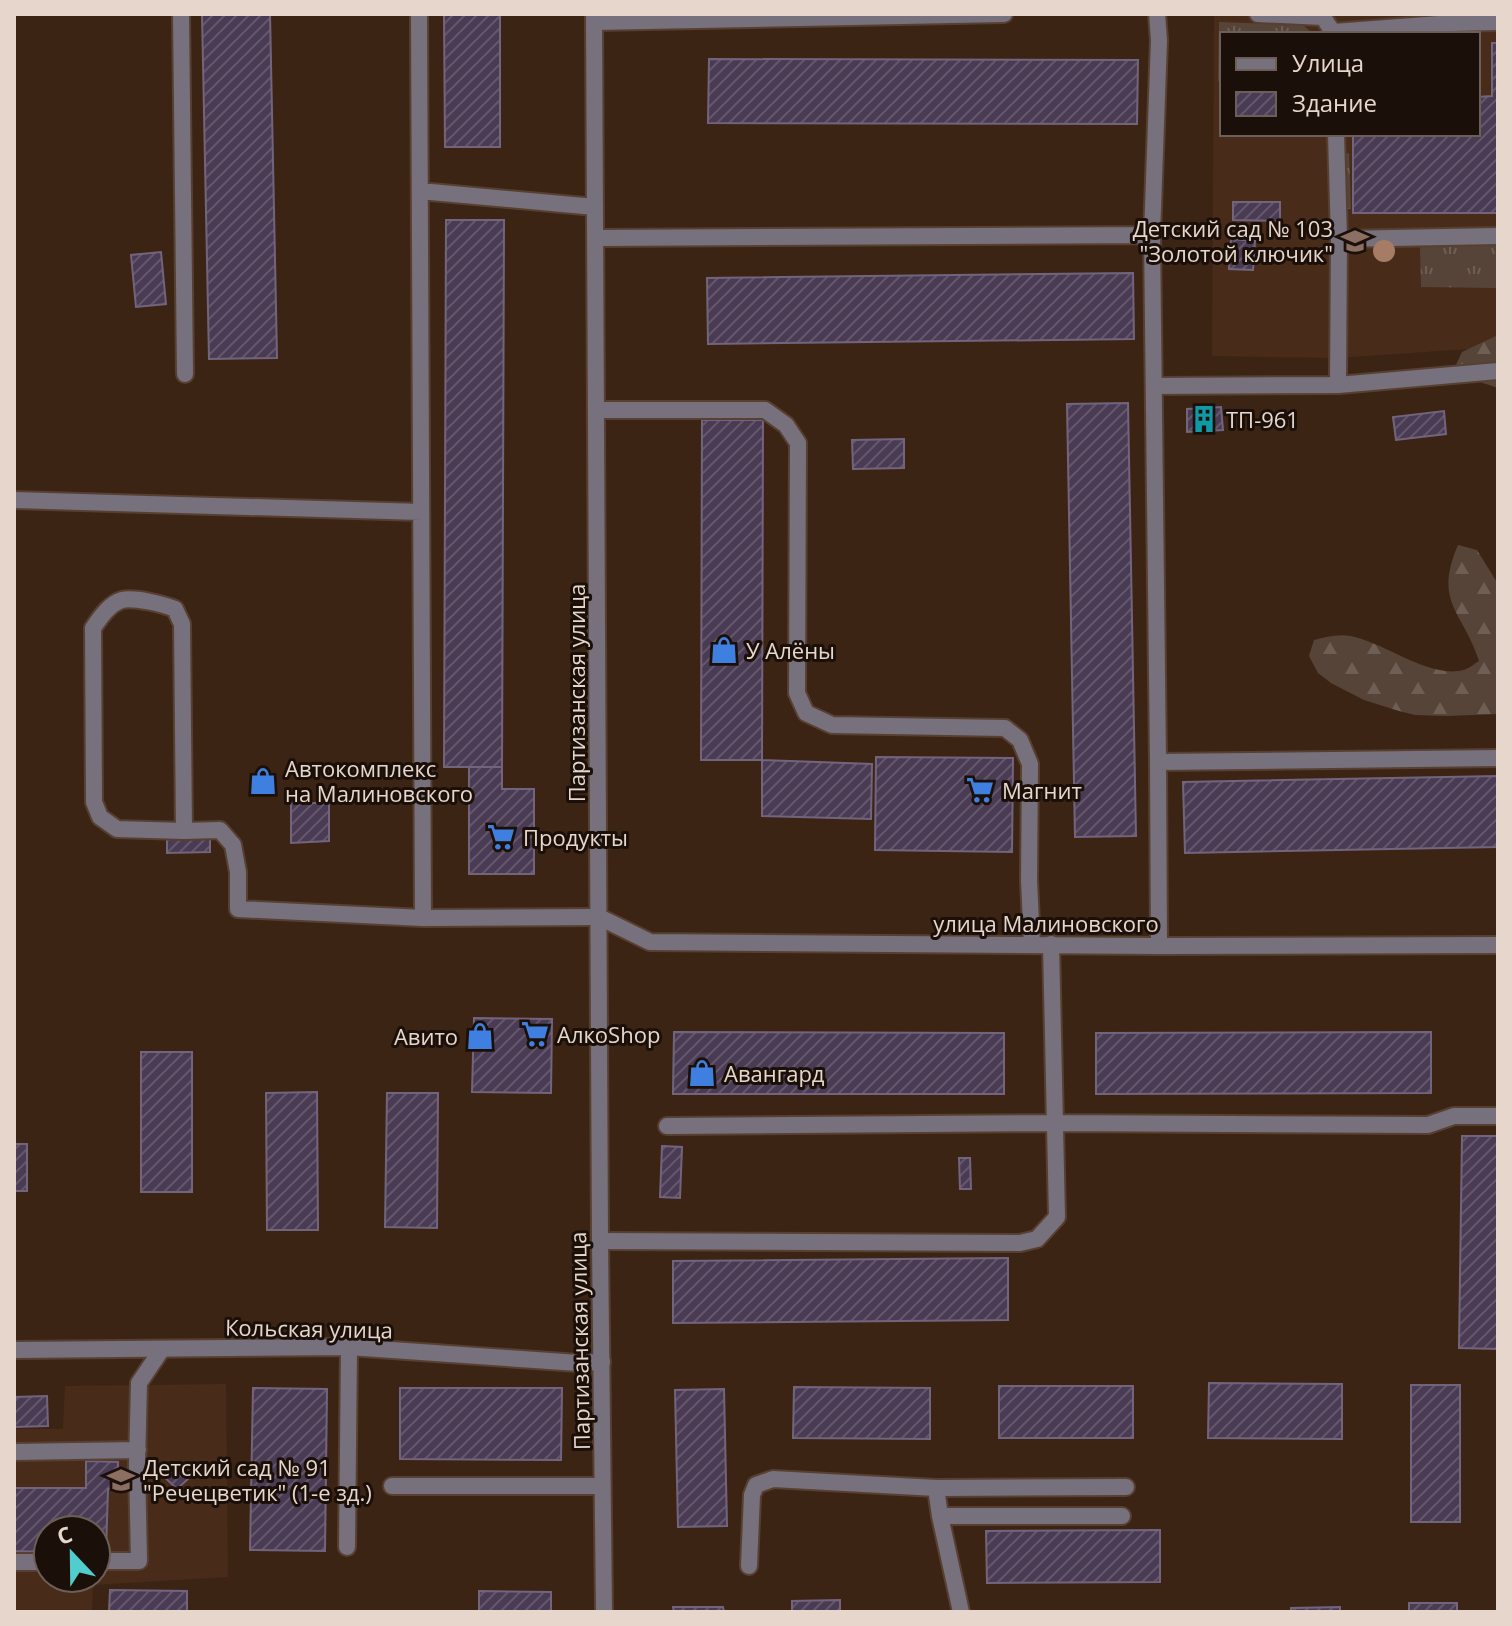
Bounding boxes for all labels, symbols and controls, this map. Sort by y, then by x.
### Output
legend [1220,32,1480,136]
text: Улица [1292,46,1364,79]
text: Здание [1292,86,1377,119]
place label: Детский сад № 103 "Золотой ключик" [1133,213,1333,268]
school or university icon: Детский сад № 103 "Золотой ключик" [1340,226,1370,256]
building icon: ТП-961 [1189,404,1219,434]
place label: ТП-961 [1226,404,1299,434]
street label: Партизанская улица [561,584,591,802]
shop icon: У Алёны [709,635,739,665]
place label: У Алёны [746,635,835,665]
place label: Автокомплекс на Малиновского [285,753,473,808]
shop icon: Автокомплекс на Малиновского [248,766,278,796]
supermarket icon: Магнит [965,775,995,805]
place label: Магнит [1002,775,1082,805]
supermarket icon: Продукты [486,822,516,852]
place label: Продукты [523,822,628,852]
street label: улица Малиновского [933,908,1159,938]
supermarket icon: АлкоShop [520,1019,550,1049]
place label: АлкоShop [557,1019,660,1049]
place label: Авито [394,1021,458,1051]
shop icon: Авито [465,1021,495,1051]
shop icon: Авангард [687,1058,717,1088]
place label: Авангард [724,1058,825,1088]
street label: Партизанская улица [562,1232,596,1450]
street label: Кольская улица [225,1312,393,1344]
place label: Детский сад № 91 "Речецветик" (1-е зд.) [143,1452,372,1507]
school or university icon: Детский сад № 91 "Речецветик" (1-е зд.) [106,1465,136,1495]
north arrow [32,1514,112,1594]
text: С [52,1518,76,1551]

